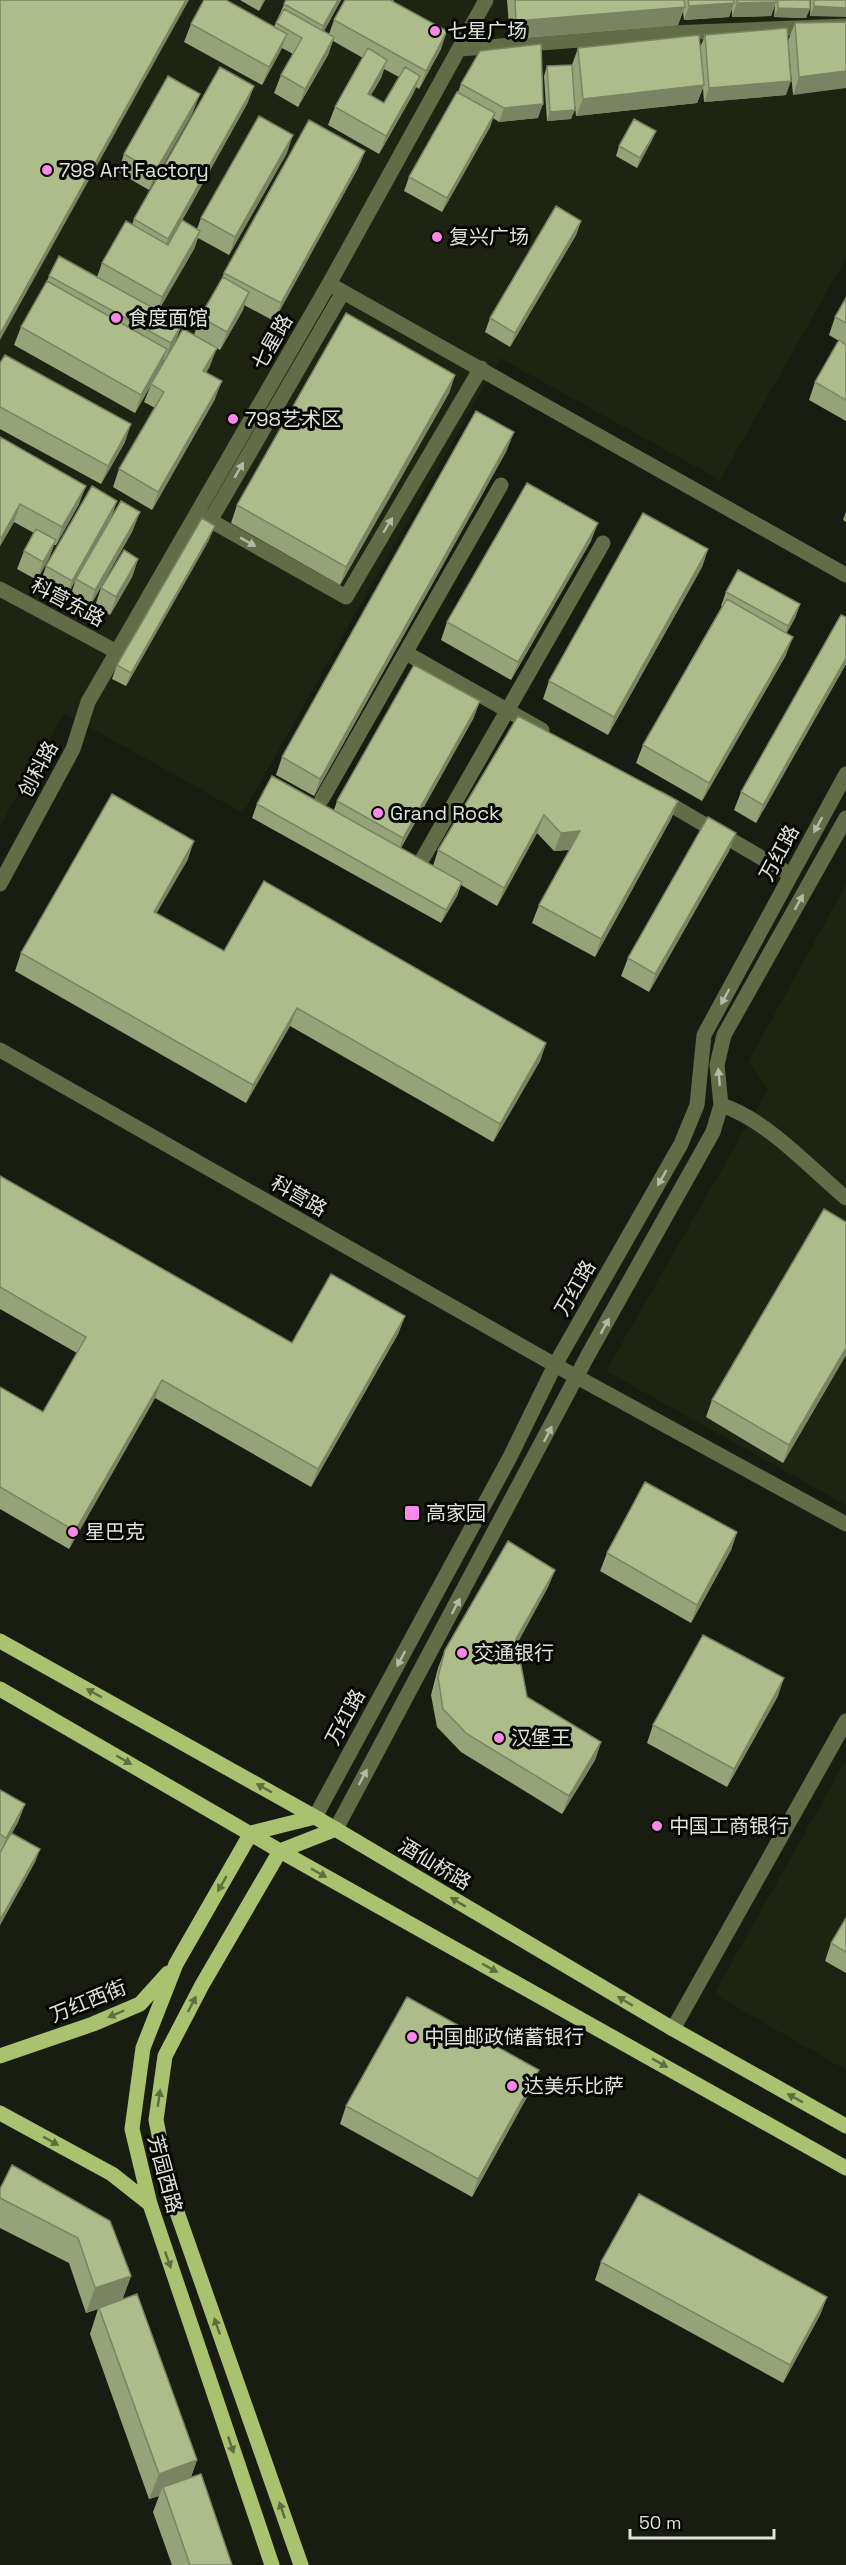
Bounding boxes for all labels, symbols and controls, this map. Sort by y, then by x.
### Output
place label: 七星广场 [447,18,527,44]
marker: 七星广场 [428,24,442,38]
place label: 798 Art Factory [59,157,209,183]
marker: 798 Art Factory [40,163,54,177]
place label: 复兴广场 [449,224,529,250]
marker: 复兴广场 [430,230,444,244]
place label: 食度面馆 [128,305,208,331]
street label: 七星路 [246,310,298,374]
marker: 食度面馆 [109,311,123,325]
place label: 798艺术区 [245,406,341,432]
marker: 798艺术区 [226,412,240,426]
one-way arrow [234,462,245,478]
one-way arrow [383,516,393,533]
one-way arrow [240,537,257,547]
street label: 科营东路 [27,572,109,632]
street label: 创科路 [12,736,64,802]
place label: Grand Rock [390,800,500,826]
marker: Grand Rock [371,806,385,820]
one-way arrow [813,817,823,834]
street label: 万红路 [753,820,805,886]
one-way arrow [794,893,804,910]
one-way arrow [720,989,730,1006]
one-way arrow [714,1067,724,1086]
street label: 科营路 [267,1170,331,1222]
one-way arrow [656,1170,667,1186]
street label: 万红路 [549,1256,601,1320]
one-way arrow [600,1317,610,1334]
one-way arrow [543,1425,553,1442]
place label: 高家园 [426,1500,486,1526]
marker: 高家园 [403,1504,421,1522]
place label: 星巴克 [85,1519,145,1545]
marker: 星巴克 [66,1525,80,1539]
one-way arrow [451,1597,461,1614]
place label: 交通银行 [474,1640,554,1666]
marker: 交通银行 [455,1646,469,1660]
one-way arrow [396,1651,406,1668]
street label: 万红路 [319,1684,371,1750]
one-way arrow [85,1688,102,1698]
place label: 汉堡王 [511,1725,571,1751]
marker: 汉堡王 [492,1731,506,1745]
one-way arrow [116,1755,133,1765]
one-way arrow [359,1769,368,1786]
one-way arrow [255,1783,272,1793]
place label: 中国工商银行 [669,1813,789,1839]
marker: 中国工商银行 [650,1819,664,1833]
street label: 酒仙桥路 [394,1832,476,1896]
one-way arrow [311,1868,328,1878]
one-way arrow [217,1875,227,1892]
one-way arrow [450,1896,466,1907]
one-way arrow [481,1963,498,1973]
street label: 万红西街 [46,1974,130,2028]
one-way arrow [187,1996,197,2013]
one-way arrow [617,1997,634,2007]
one-way arrow [107,2009,125,2019]
place label: 中国邮政储蓄银行 [424,2024,584,2050]
marker: 中国邮政储蓄银行 [405,2030,419,2044]
one-way arrow [652,2058,669,2068]
place label: 达美乐比萨 [524,2073,624,2099]
marker: 达美乐比萨 [505,2079,519,2093]
one-way arrow [155,2089,164,2108]
one-way arrow [787,2092,803,2103]
street label: 芳园西路 [142,2132,188,2216]
one-way arrow [43,2136,60,2146]
one-way arrow [164,2251,174,2269]
one-way arrow [212,2317,222,2335]
one-way arrow [227,2436,236,2454]
one-way arrow [276,2501,286,2519]
scale bar [630,2502,774,2540]
text: 50 m [639,2511,681,2534]

